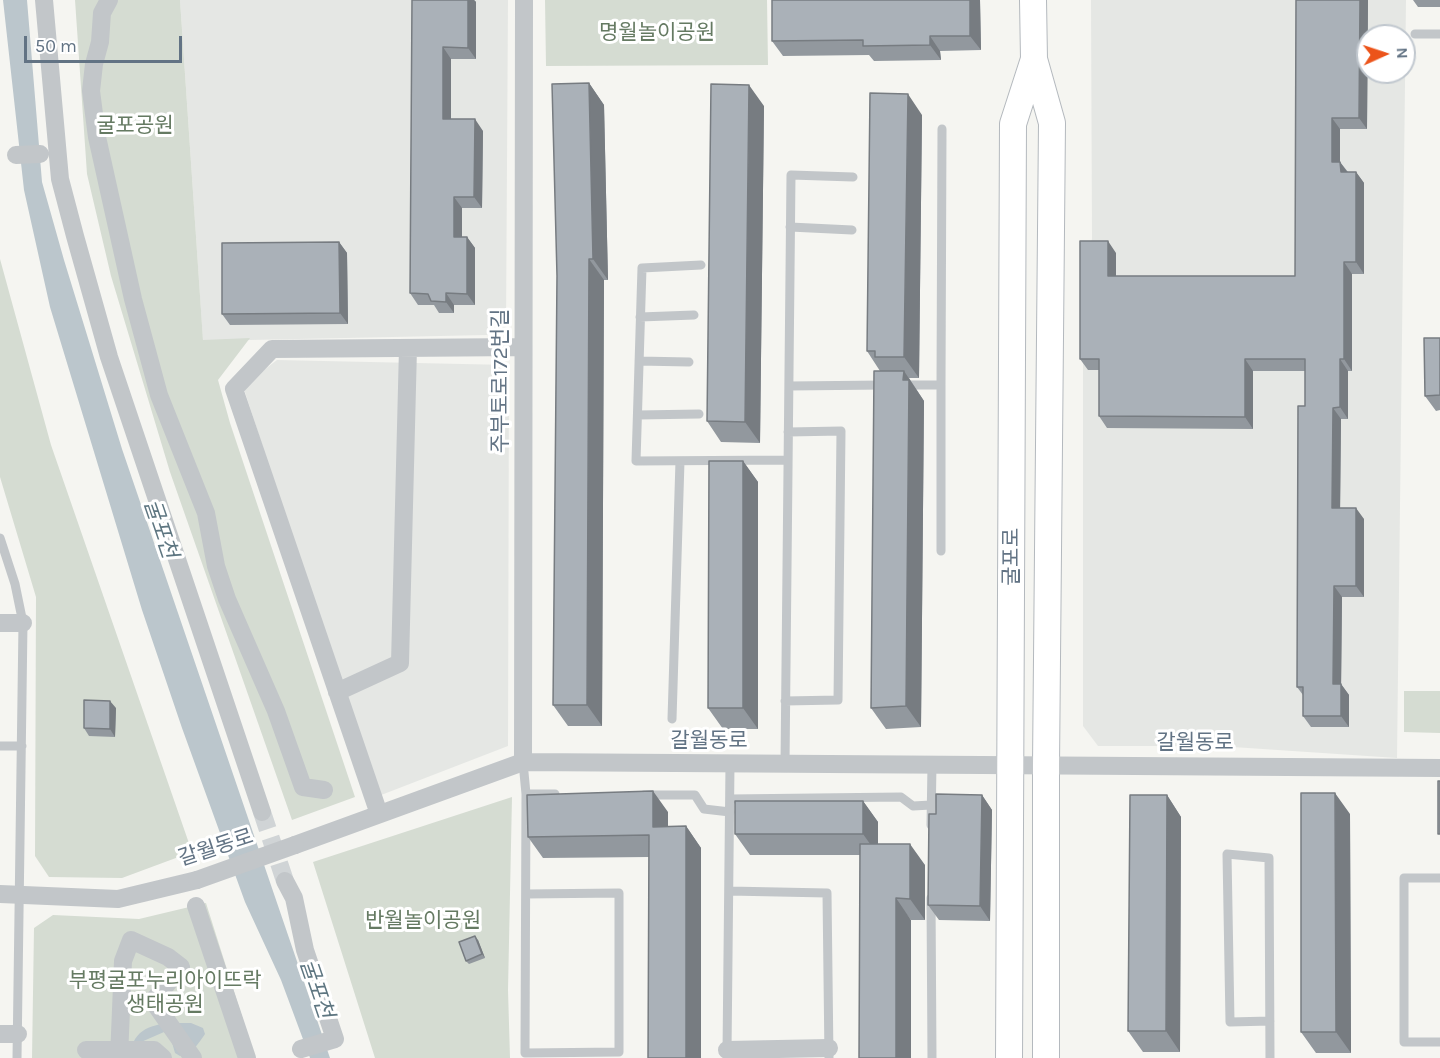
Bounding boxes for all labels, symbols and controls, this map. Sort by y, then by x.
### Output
park label: 명월놀이공원 [599,20,715,46]
scale bar [27,24,184,62]
north arrow [1356,24,1416,84]
text: 50 m [35,35,77,57]
text: N [1393,47,1412,59]
park label: 굴포공원 [96,113,174,139]
street label: 주부토로172번길 [488,309,514,453]
water label: 굴포천 [138,496,182,562]
street label: 굴포로 [999,528,1025,586]
street label: 갈월동로 [670,728,748,754]
street label: 갈월동로 [1156,730,1234,756]
street label: 갈월동로 [175,824,257,872]
park label: 반월놀이공원 [365,908,481,934]
water label: 굴포천 [294,956,338,1022]
park label: 부평굴포누리아이뜨락 생태공원 [68,968,262,1018]

